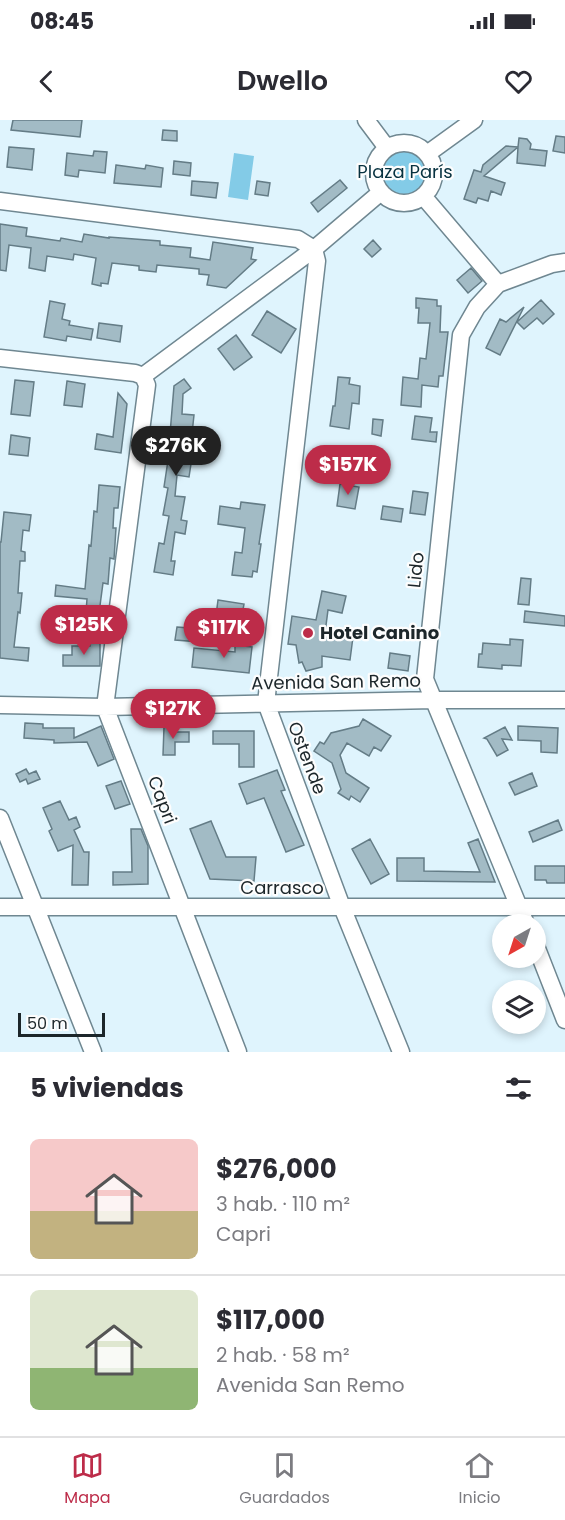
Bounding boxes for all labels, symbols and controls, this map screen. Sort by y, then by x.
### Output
text: 08:45 [30,6,94,37]
text: Dwello [237,62,328,99]
icon: back [30,65,63,98]
icon: heart [502,65,535,98]
park label: Plaza París [357,159,453,184]
pin: $276K [134,426,218,477]
text: $276K [145,431,207,459]
pin: $157K [306,445,390,496]
text: $157K [319,450,377,478]
street label: Lido [401,551,430,589]
pin: $125K [42,605,126,656]
pin: $117K [182,608,266,659]
text: $125K [54,610,114,638]
text: $117K [198,613,250,641]
place label: Hotel Canino [320,620,439,645]
marker: Hotel Canino [301,626,315,640]
street label: Avenida San Remo [251,668,421,695]
pin: $127K [131,689,215,740]
text: $127K [145,694,201,722]
street label: Ostende [282,718,333,798]
street label: Capri [142,772,183,827]
street label: Carrasco [240,875,324,900]
north arrow [492,914,546,968]
map controls [492,914,546,1034]
button: layers [492,980,546,1034]
scale bar [18,1010,105,1038]
text: 50 m [27,1012,68,1035]
text: 5 viviendas [30,1070,184,1106]
icon: filters [502,1072,535,1105]
text: $276,000 [216,1151,337,1187]
icon: home [78,1163,150,1235]
text: 3 hab. · 110 m² [216,1190,350,1218]
text: Capri [216,1220,271,1248]
text: $117,000 [216,1302,325,1338]
icon: home [78,1314,150,1386]
text: 2 hab. · 58 m² [216,1341,350,1369]
text: Avenida San Remo [216,1371,405,1399]
tab: Mapa [64,1449,111,1510]
tab: Guardados [239,1449,330,1510]
tab: Inicio [459,1449,501,1510]

